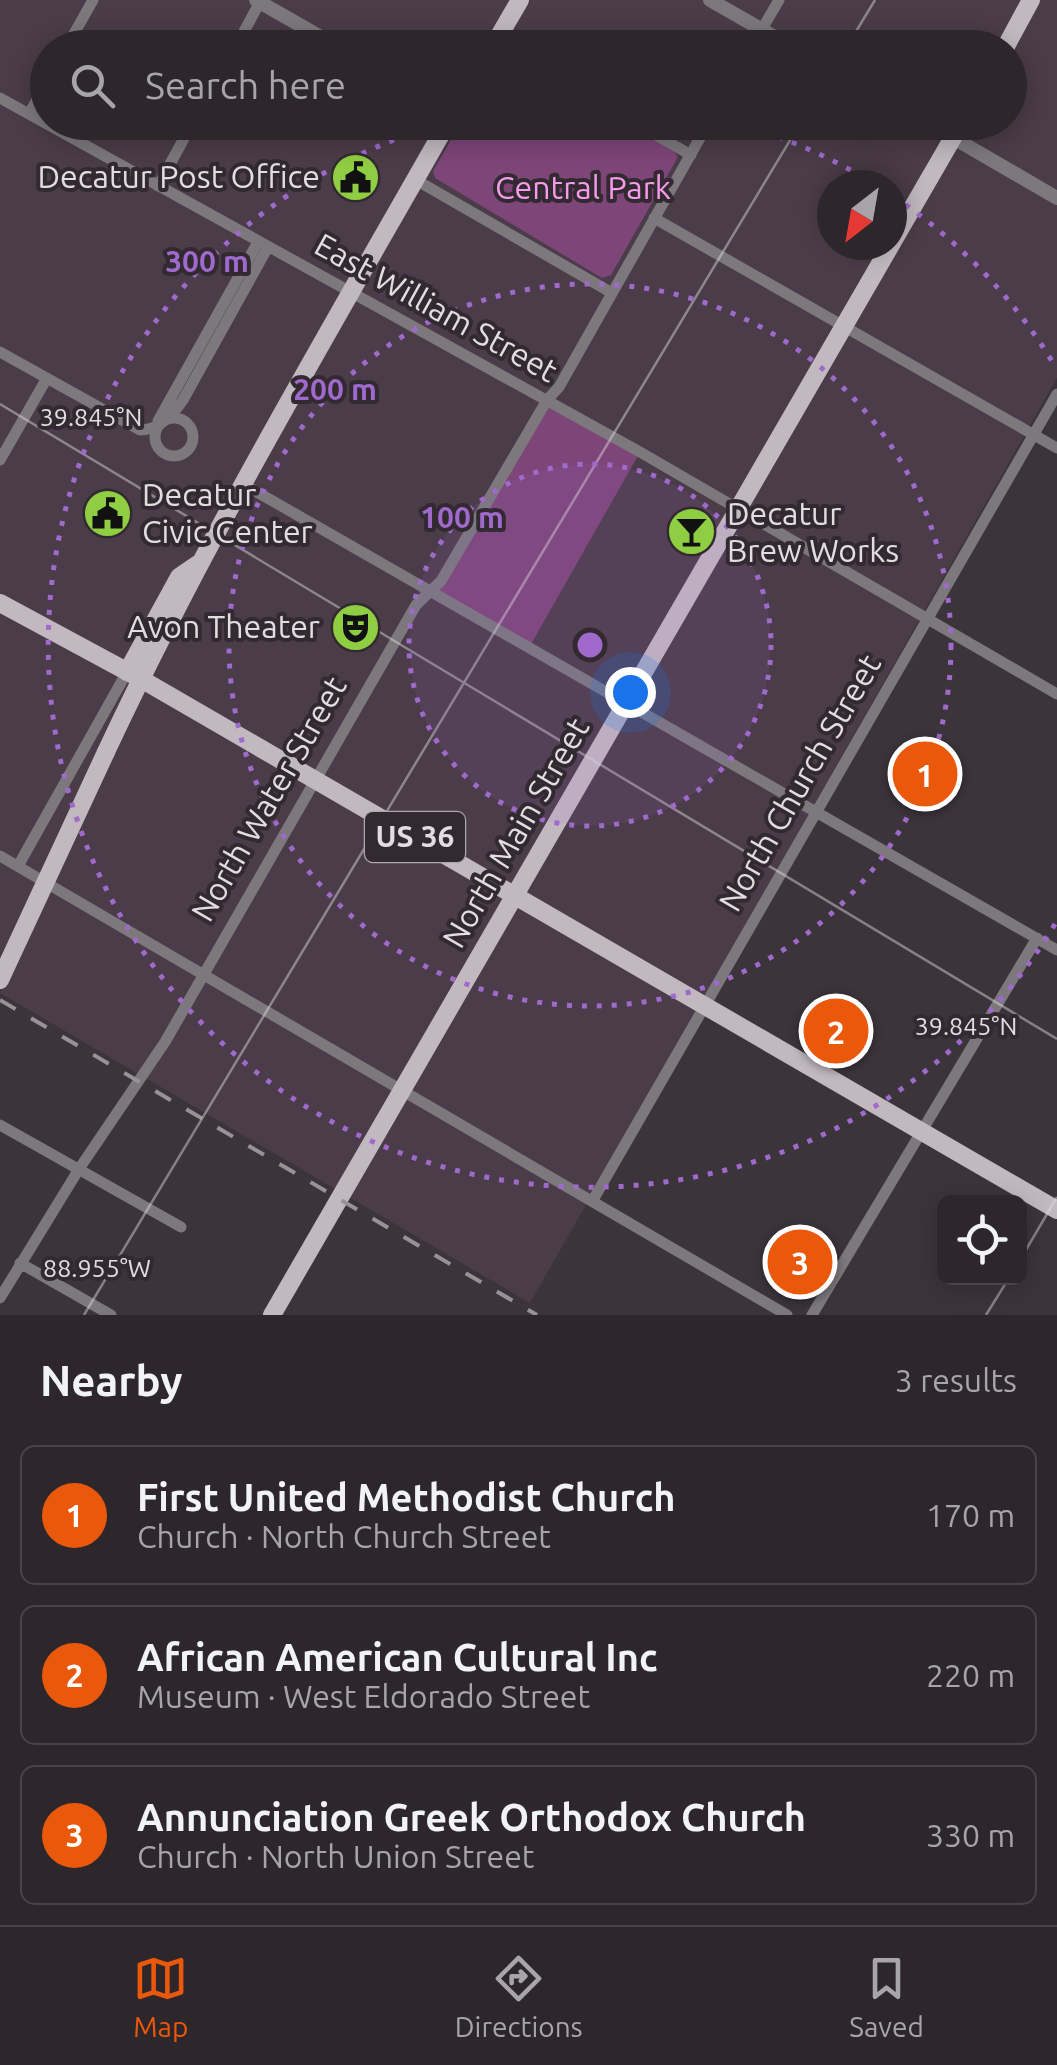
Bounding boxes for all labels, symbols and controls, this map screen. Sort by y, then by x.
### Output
search box [30,30,1027,140]
icon: search [65,58,120,113]
text: Search here [145,64,346,106]
public building icon: Decatur Post Office [329,151,381,203]
place label: Decatur Post Office [37,158,320,194]
park label: Central Park [495,169,671,205]
north arrow [817,170,907,260]
street label: East William Street [309,226,564,389]
text: 300 m [165,244,249,278]
text: 200 m [293,372,377,406]
text: 39.845°N [40,403,142,431]
place label: Decatur Civic Center [142,476,313,549]
public building icon: Decatur Civic Center [81,487,133,539]
place label: Decatur Brew Works [727,495,899,568]
text: 100 m [420,500,504,534]
bar icon: Decatur Brew Works [666,506,718,558]
theatre icon: Avon Theater [329,601,381,653]
place label: Avon Theater [127,608,320,644]
centre of rings [572,627,608,663]
street label: North Church Street [711,648,887,917]
your location [605,667,656,718]
street label: North Water Street [183,670,353,927]
street label: North Main Street [435,711,596,954]
pin: 1 [892,736,958,812]
road number: US 36 [365,812,465,862]
pin: 2 [804,994,868,1068]
text: 39.845°N [915,1012,1017,1040]
map controls [937,1195,1027,1285]
button: locate [937,1195,1027,1285]
pin: 3 [768,1224,832,1300]
text: 88.955°W [43,1254,151,1282]
text: Nearby [40,1357,183,1404]
text: 3 results [895,1362,1017,1398]
text: First United Methodist Church [137,1476,676,1518]
text: 1 [65,1497,84,1533]
text: 170 m [926,1497,1015,1533]
text: Church · North Church Street [137,1518,551,1554]
text: African American Cultural Inc [137,1636,658,1678]
text: 2 [65,1657,84,1693]
text: 220 m [926,1657,1015,1693]
text: Museum · West Eldorado Street [137,1678,590,1714]
text: Annunciation Greek Orthodox Church [137,1796,806,1838]
text: 3 [65,1817,84,1853]
text: 330 m [926,1817,1015,1853]
text: Church · North Union Street [137,1838,534,1874]
tab: Map [133,1951,188,2042]
tab: Directions [455,1951,583,2042]
tab: Saved [849,1951,924,2042]

